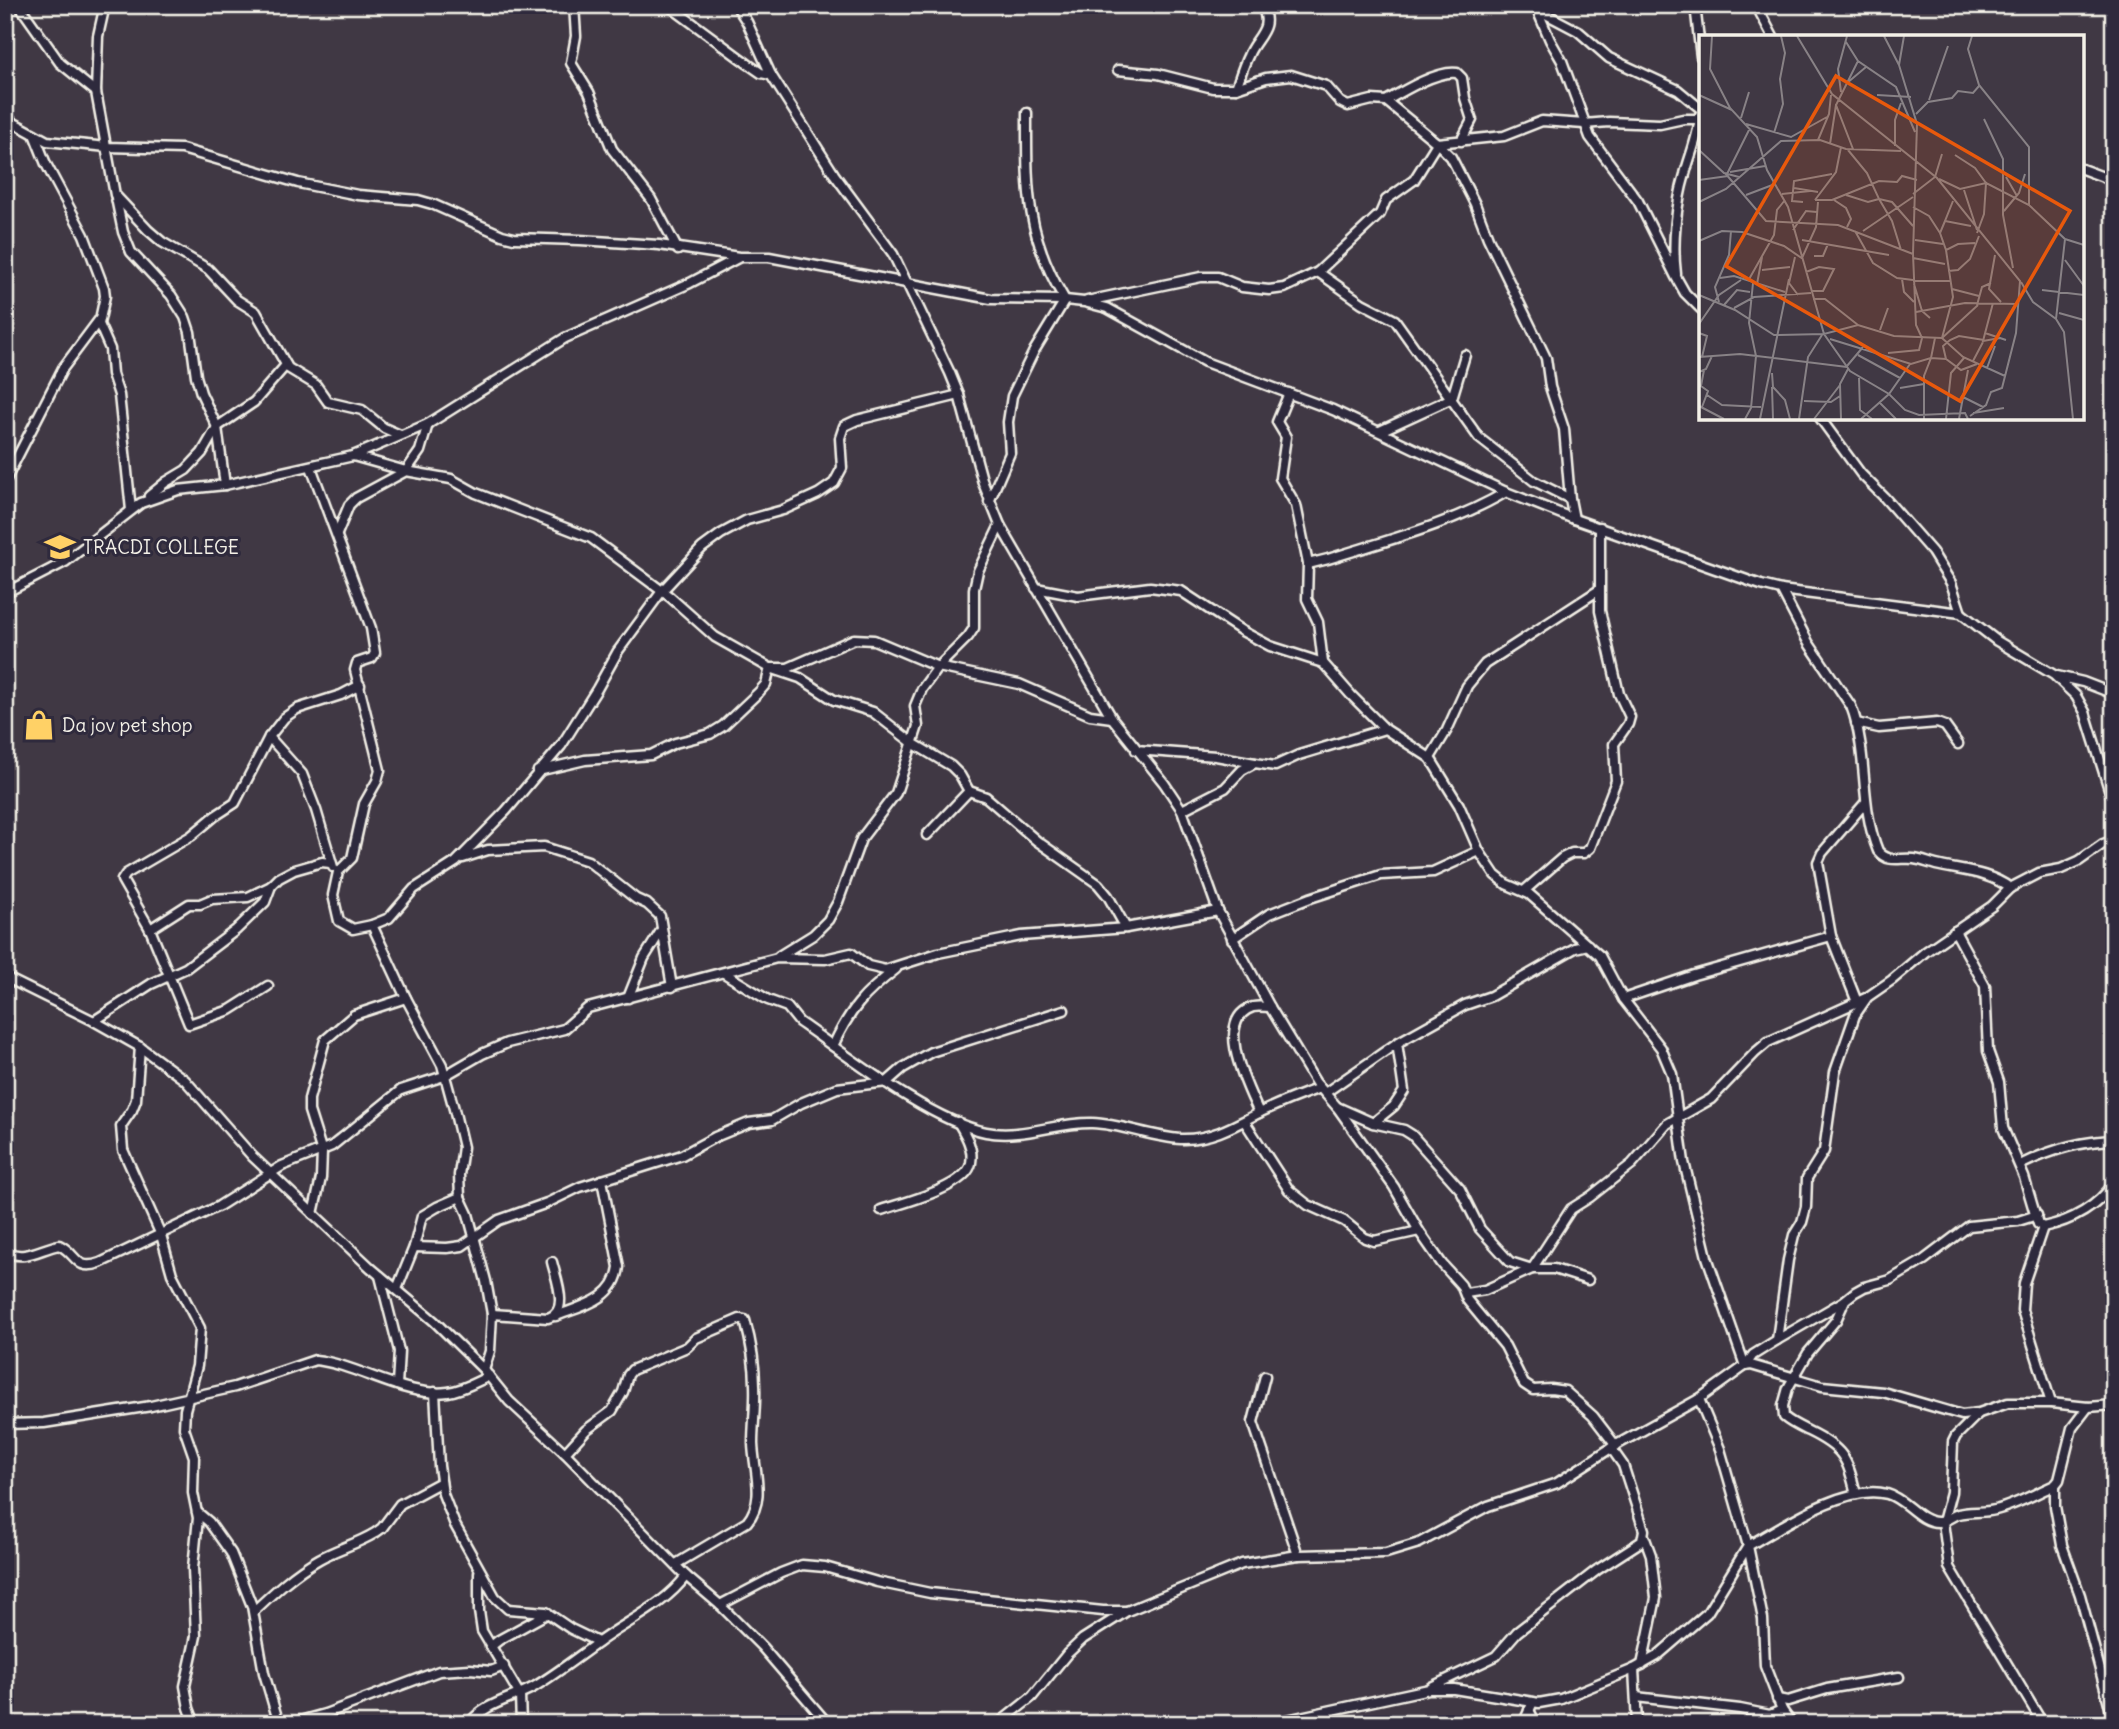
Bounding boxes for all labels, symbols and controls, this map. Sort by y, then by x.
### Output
inset map [1699,35,2084,420]
school or university icon: TRACDI COLLEGE [43,530,77,564]
place label: TRACDI COLLEGE [83,535,239,559]
shop icon: Da jov pet shop [22,708,56,742]
place label: Da jov pet shop [62,713,193,737]

